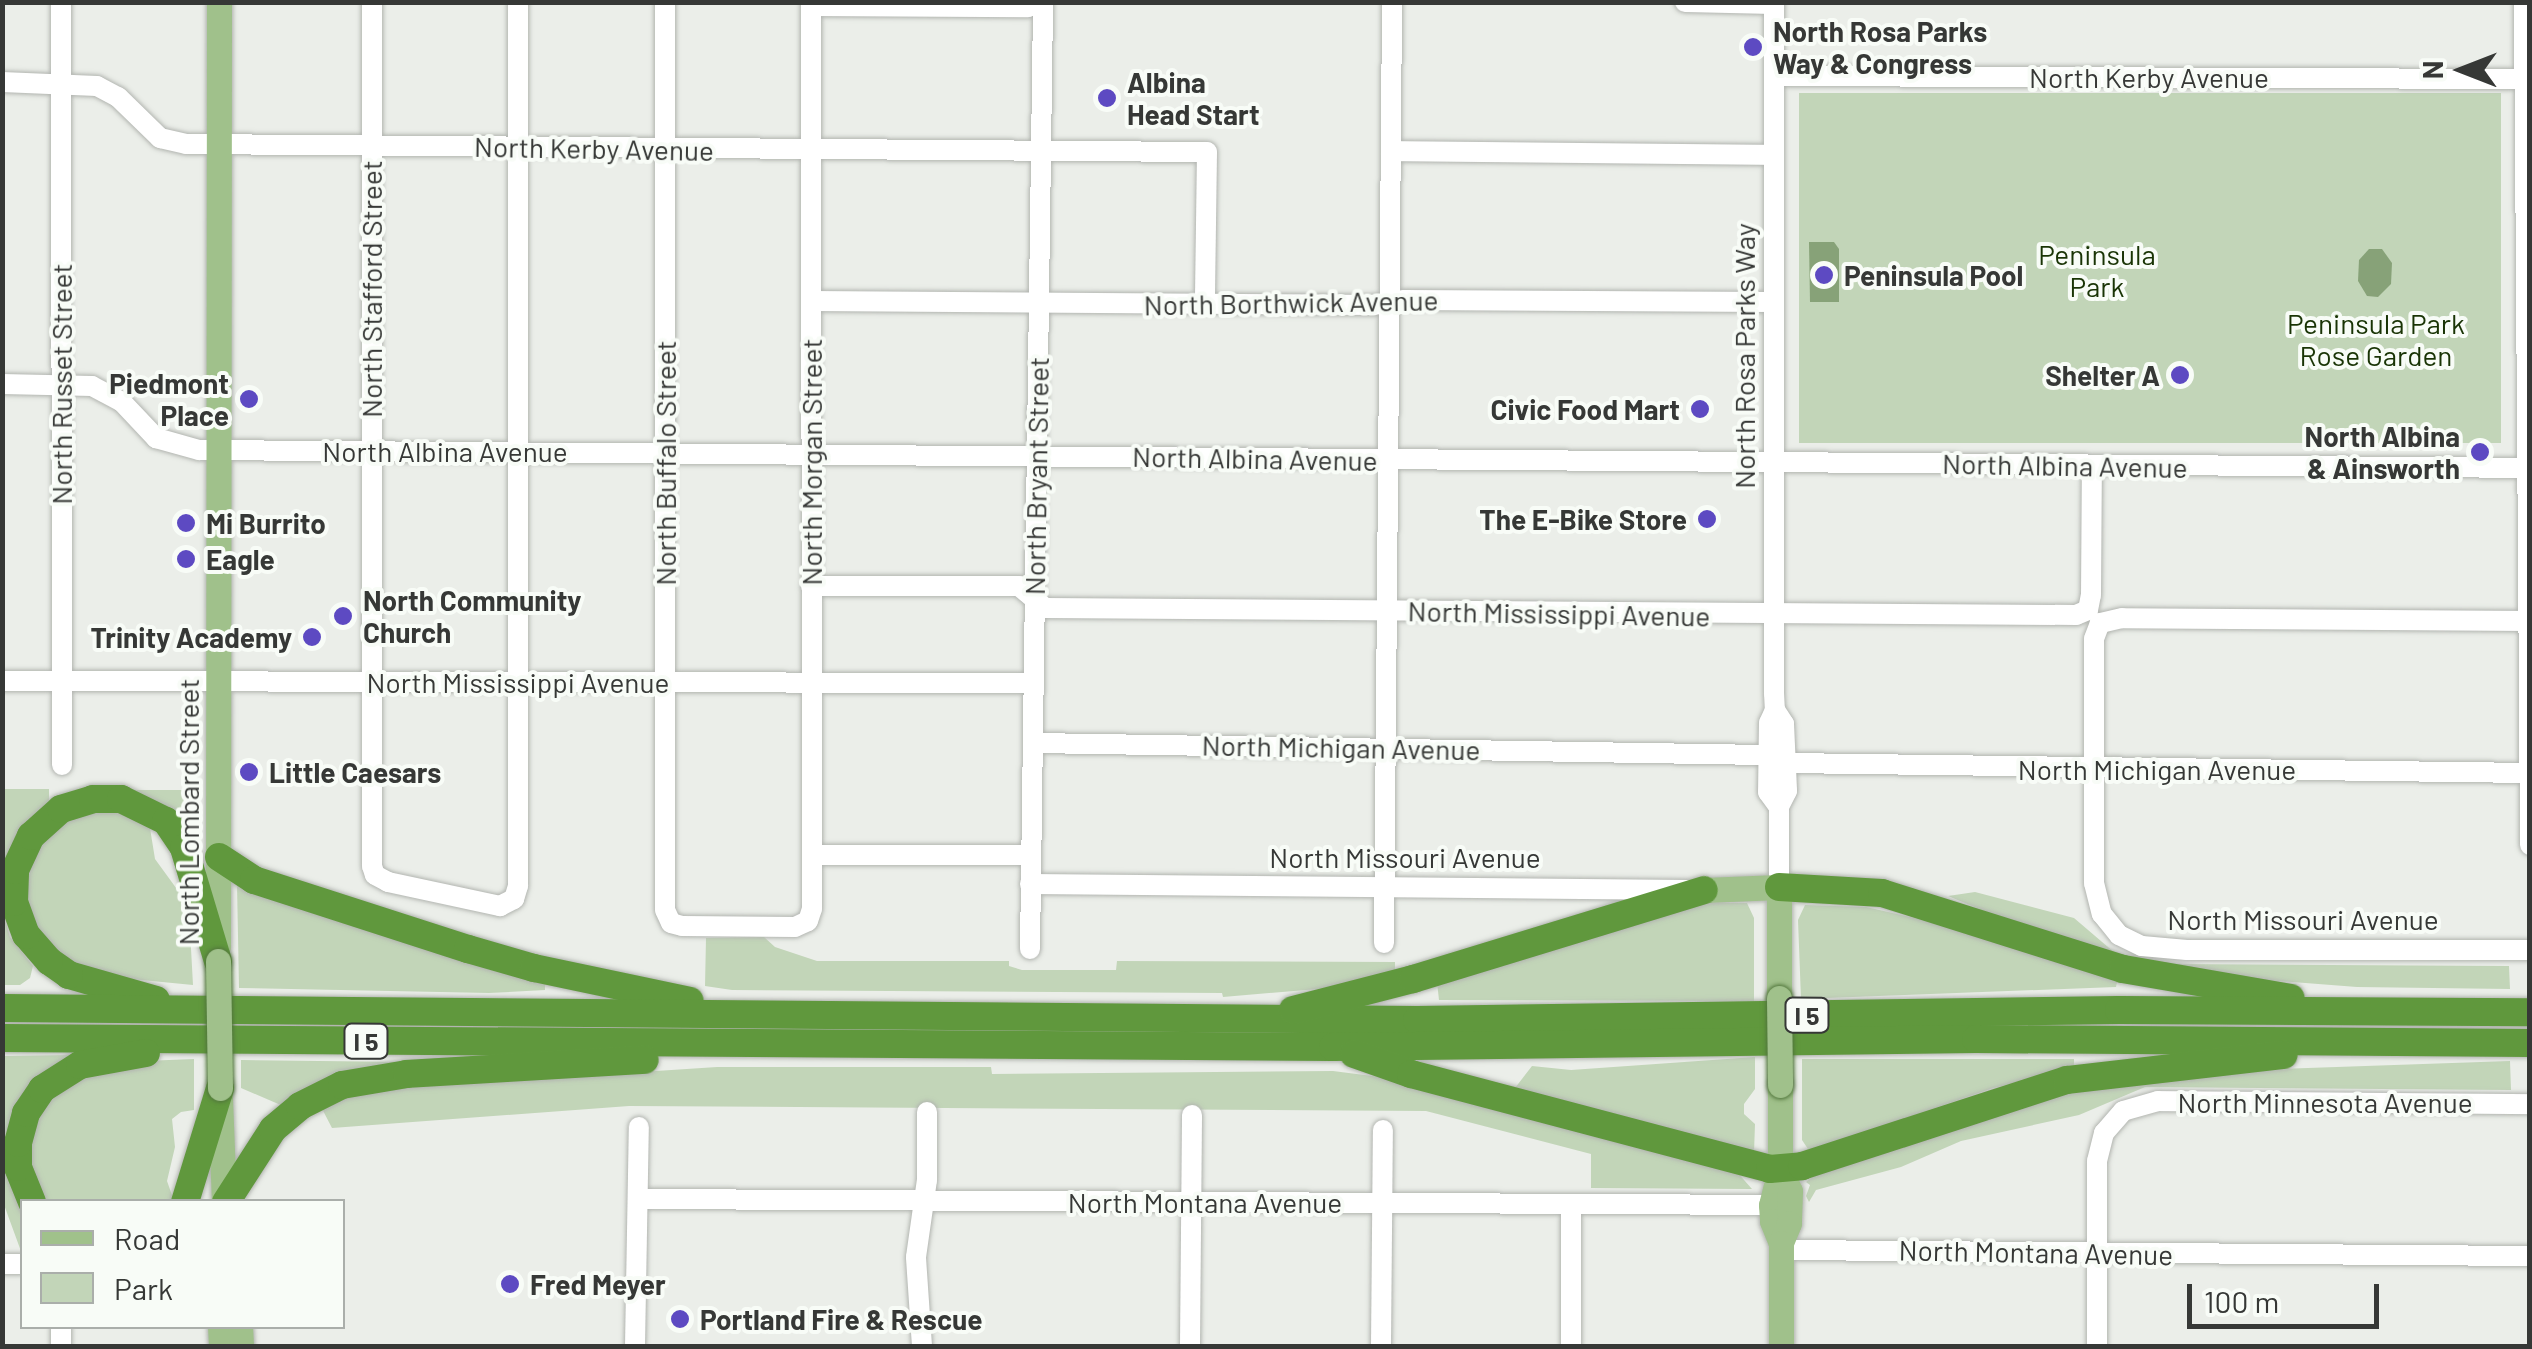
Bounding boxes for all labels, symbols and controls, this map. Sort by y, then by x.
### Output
place label: North Rosa Parks Way & Congress [1773,14,1987,80]
north arrow [2412,20,2512,120]
marker: North Rosa Parks Way & Congress [1742,36,1764,58]
street label: North Kerby Avenue [2029,60,2269,94]
text: N [2415,61,2449,79]
place label: Albina Head Start [1127,65,1260,131]
marker: Albina Head Start [1096,87,1118,109]
street label: North Kerby Avenue [474,129,714,167]
street label: North Stafford Street [354,160,388,418]
street label: North Rosa Parks Way [1727,223,1761,489]
park label: Peninsula Park [2038,237,2156,303]
place label: Peninsula Pool [1844,258,2023,292]
street label: North Russet Street [44,263,78,505]
marker: Peninsula Pool [1813,264,1835,286]
street label: North Borthwick Avenue [1143,283,1439,321]
park label: Peninsula Park Rose Garden [2287,306,2465,372]
street label: North Morgan Street [794,338,828,586]
street label: North Buffalo Street [648,340,682,586]
street label: North Bryant Street [1017,357,1055,595]
place label: Shelter A [2045,358,2160,392]
marker: Shelter A [2169,364,2191,386]
place label: Piedmont Place [109,366,229,432]
marker: Piedmont Place [238,388,260,410]
place label: Civic Food Mart [1490,392,1680,426]
marker: Civic Food Mart [1689,398,1711,420]
place label: North Albina & Ainsworth [2305,419,2460,485]
street label: North Albina Avenue [322,434,568,468]
street label: North Albina Avenue [1132,439,1378,477]
marker: North Albina & Ainsworth [2469,441,2491,463]
street label: North Albina Avenue [1942,446,2188,484]
place label: The E-Bike Store [1479,502,1687,536]
place label: Mi Burrito [206,506,326,540]
marker: The E-Bike Store [1696,508,1718,530]
marker: Mi Burrito [175,512,197,534]
place label: Eagle [206,542,275,576]
marker: Eagle [175,548,197,570]
place label: North Community Church [363,583,581,649]
street label: North Mississippi Avenue [1407,594,1711,632]
marker: North Community Church [332,605,354,627]
place label: Trinity Academy [90,620,292,654]
marker: Trinity Academy [301,626,323,648]
street label: North Mississippi Avenue [367,665,669,699]
street label: North Lombard Street [171,679,205,945]
street label: North Michigan Avenue [1201,728,1481,766]
street label: North Michigan Avenue [2018,752,2296,786]
place label: Little Caesars [269,755,441,789]
marker: Little Caesars [238,761,260,783]
street label: North Missouri Avenue [1269,840,1541,874]
street label: North Missouri Avenue [2167,902,2439,936]
road number: I 5 [1782,995,1832,1035]
road number: I 5 [341,1021,391,1061]
street label: North Minnesota Avenue [2177,1085,2473,1119]
street label: North Montana Avenue [1068,1185,1342,1219]
legend [20,1199,345,1329]
text: Road [114,1220,180,1256]
street label: North Montana Avenue [1898,1233,2174,1271]
scale bar [2192,1264,2384,1326]
place label: Fred Meyer [530,1267,666,1301]
text: Park [114,1270,173,1306]
marker: Fred Meyer [499,1273,521,1295]
text: 100 m [2204,1283,2279,1319]
place label: Portland Fire & Rescue [700,1302,982,1336]
marker: Portland Fire & Rescue [669,1308,691,1330]

